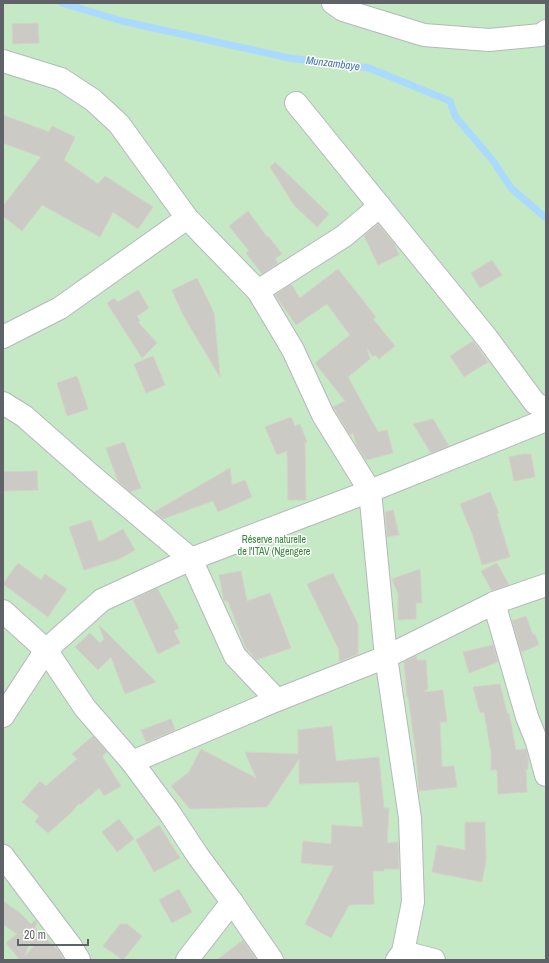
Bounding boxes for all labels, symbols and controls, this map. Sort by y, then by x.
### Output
water label: Munzambaye [305,53,361,73]
park label: Réserve naturelle de l'ITAV (Ngengere [238,533,311,558]
scale bar [18,921,88,947]
text: 20 m [24,927,46,943]

